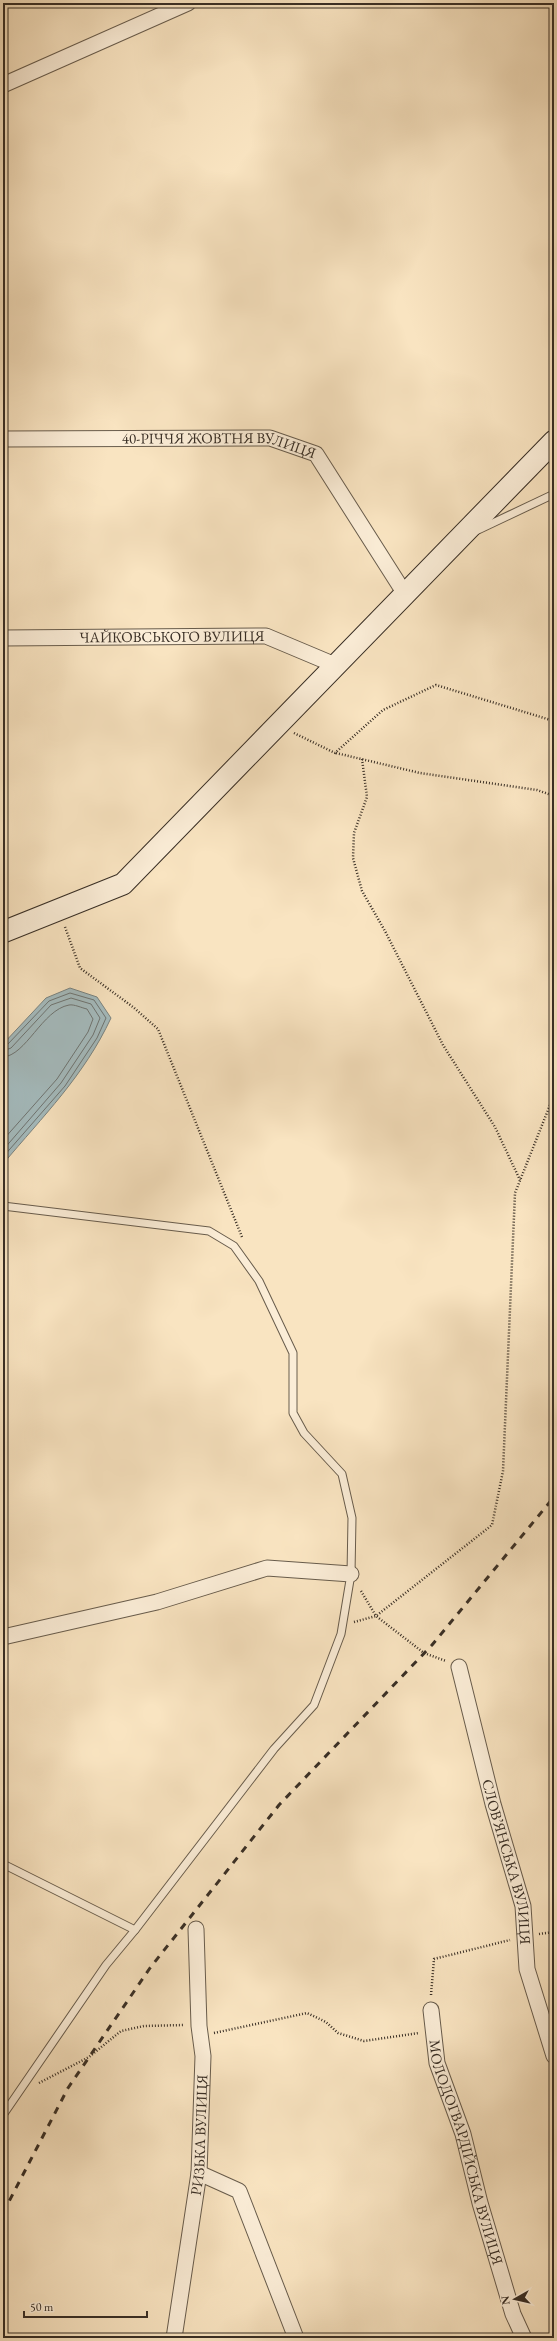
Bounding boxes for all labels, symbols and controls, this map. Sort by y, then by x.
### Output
street label: 40-РІЧЧЯ ЖОВТНЯ ВУЛИЦЯ [122,428,319,462]
street label: ЧАЙКОВСЬКОГО ВУЛИЦЯ [79,626,265,646]
street label: СЛОВ’ЯНСЬКА ВУЛИЦЯ [478,1777,535,1945]
street label: МОЛОДОГВАРДІЙСЬКА ВУЛИЦЯ [425,2039,508,2267]
street label: РИЗЬКА ВУЛИЦЯ [186,2074,211,2197]
north arrow [495,2279,535,2319]
scale bar [24,2293,147,2319]
text: N [498,2295,513,2306]
text: 50 m [30,2299,54,2315]

